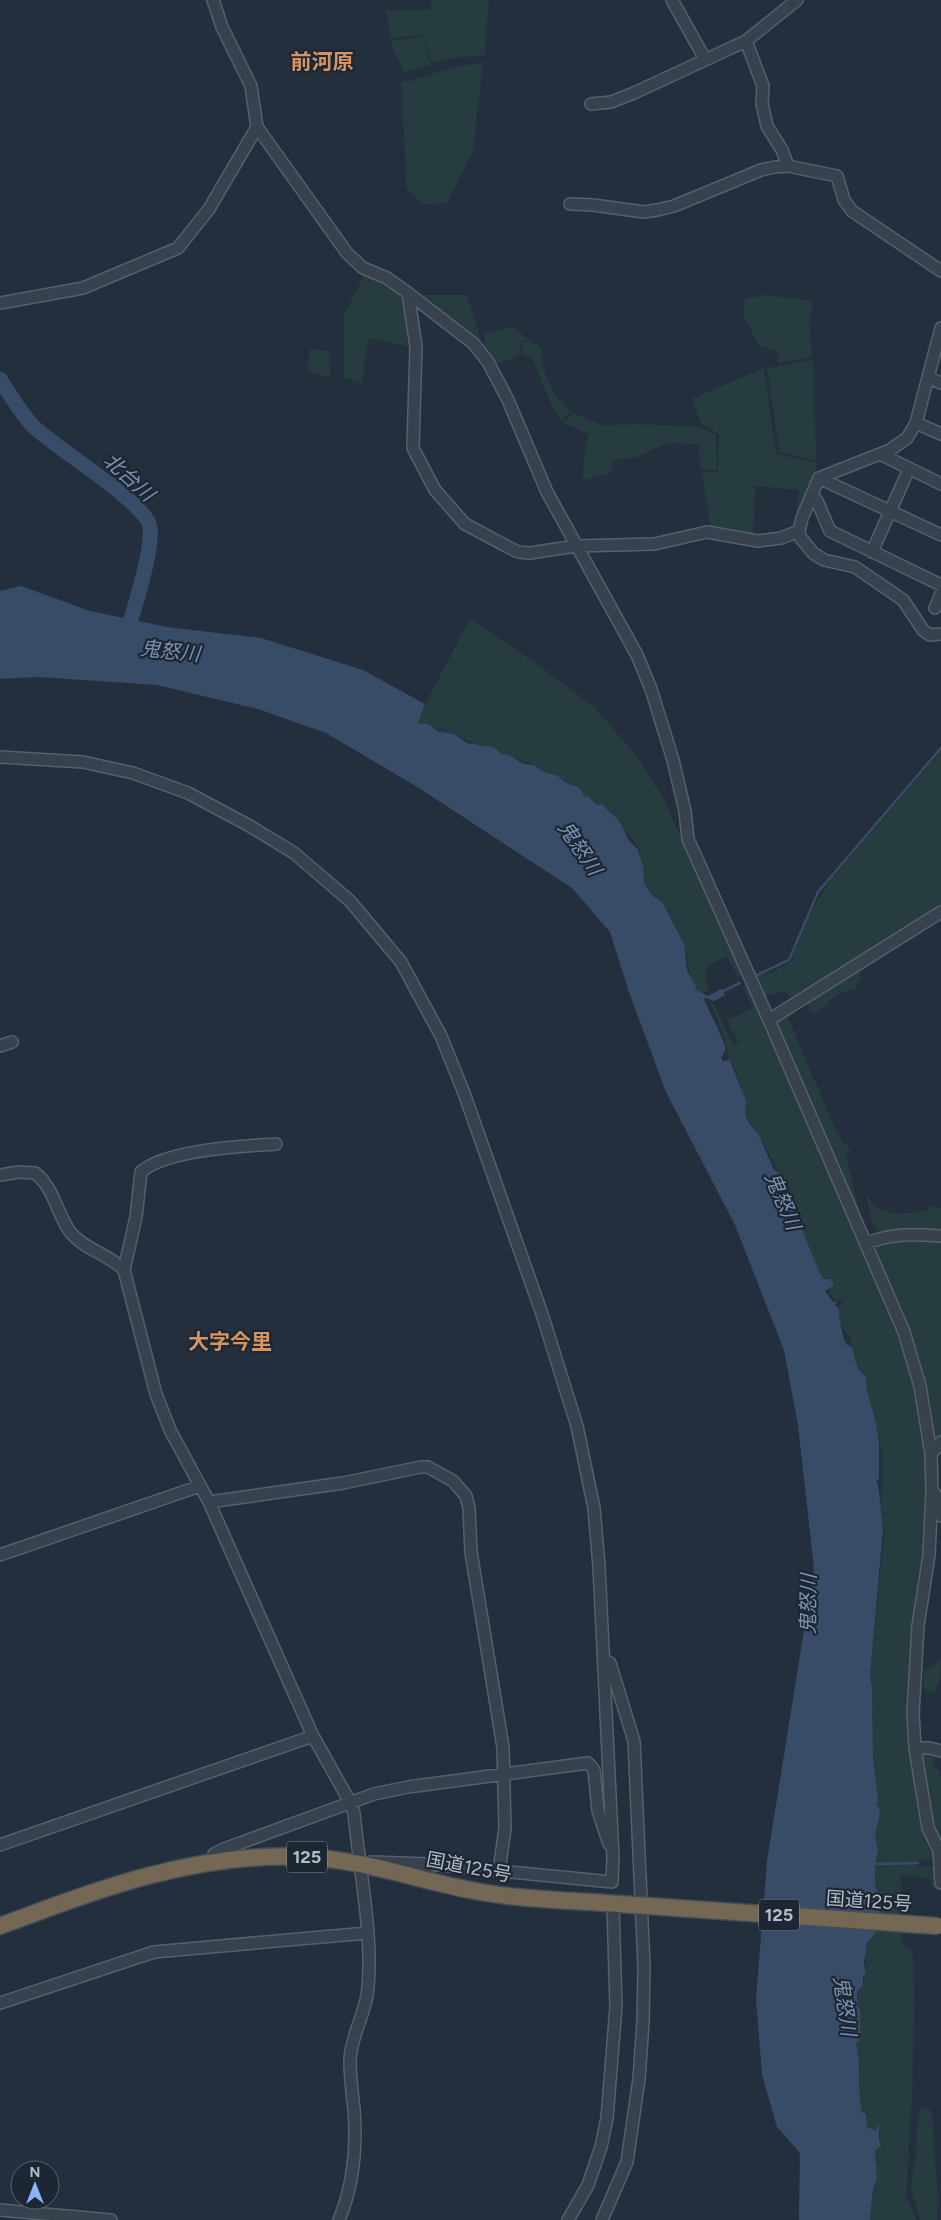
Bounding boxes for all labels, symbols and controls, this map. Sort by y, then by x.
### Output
district label: 前河原 [291,49,354,74]
water label: 北台川 [99,448,161,507]
water label: 鬼怒川 [139,636,203,666]
water label: 鬼怒川 [553,816,608,881]
water label: 鬼怒川 [760,1169,807,1235]
district label: 大字今里 [188,1329,272,1354]
water label: 鬼怒川 [795,1572,821,1634]
road number: 125 [287,1841,327,1872]
street label: 国道125号 [424,1847,514,1887]
street label: 国道125号 [825,1887,913,1915]
road number: 125 [759,1900,799,1930]
water label: 鬼怒川 [829,1975,861,2039]
north arrow [10,2160,60,2210]
text: N [30,2164,40,2181]

